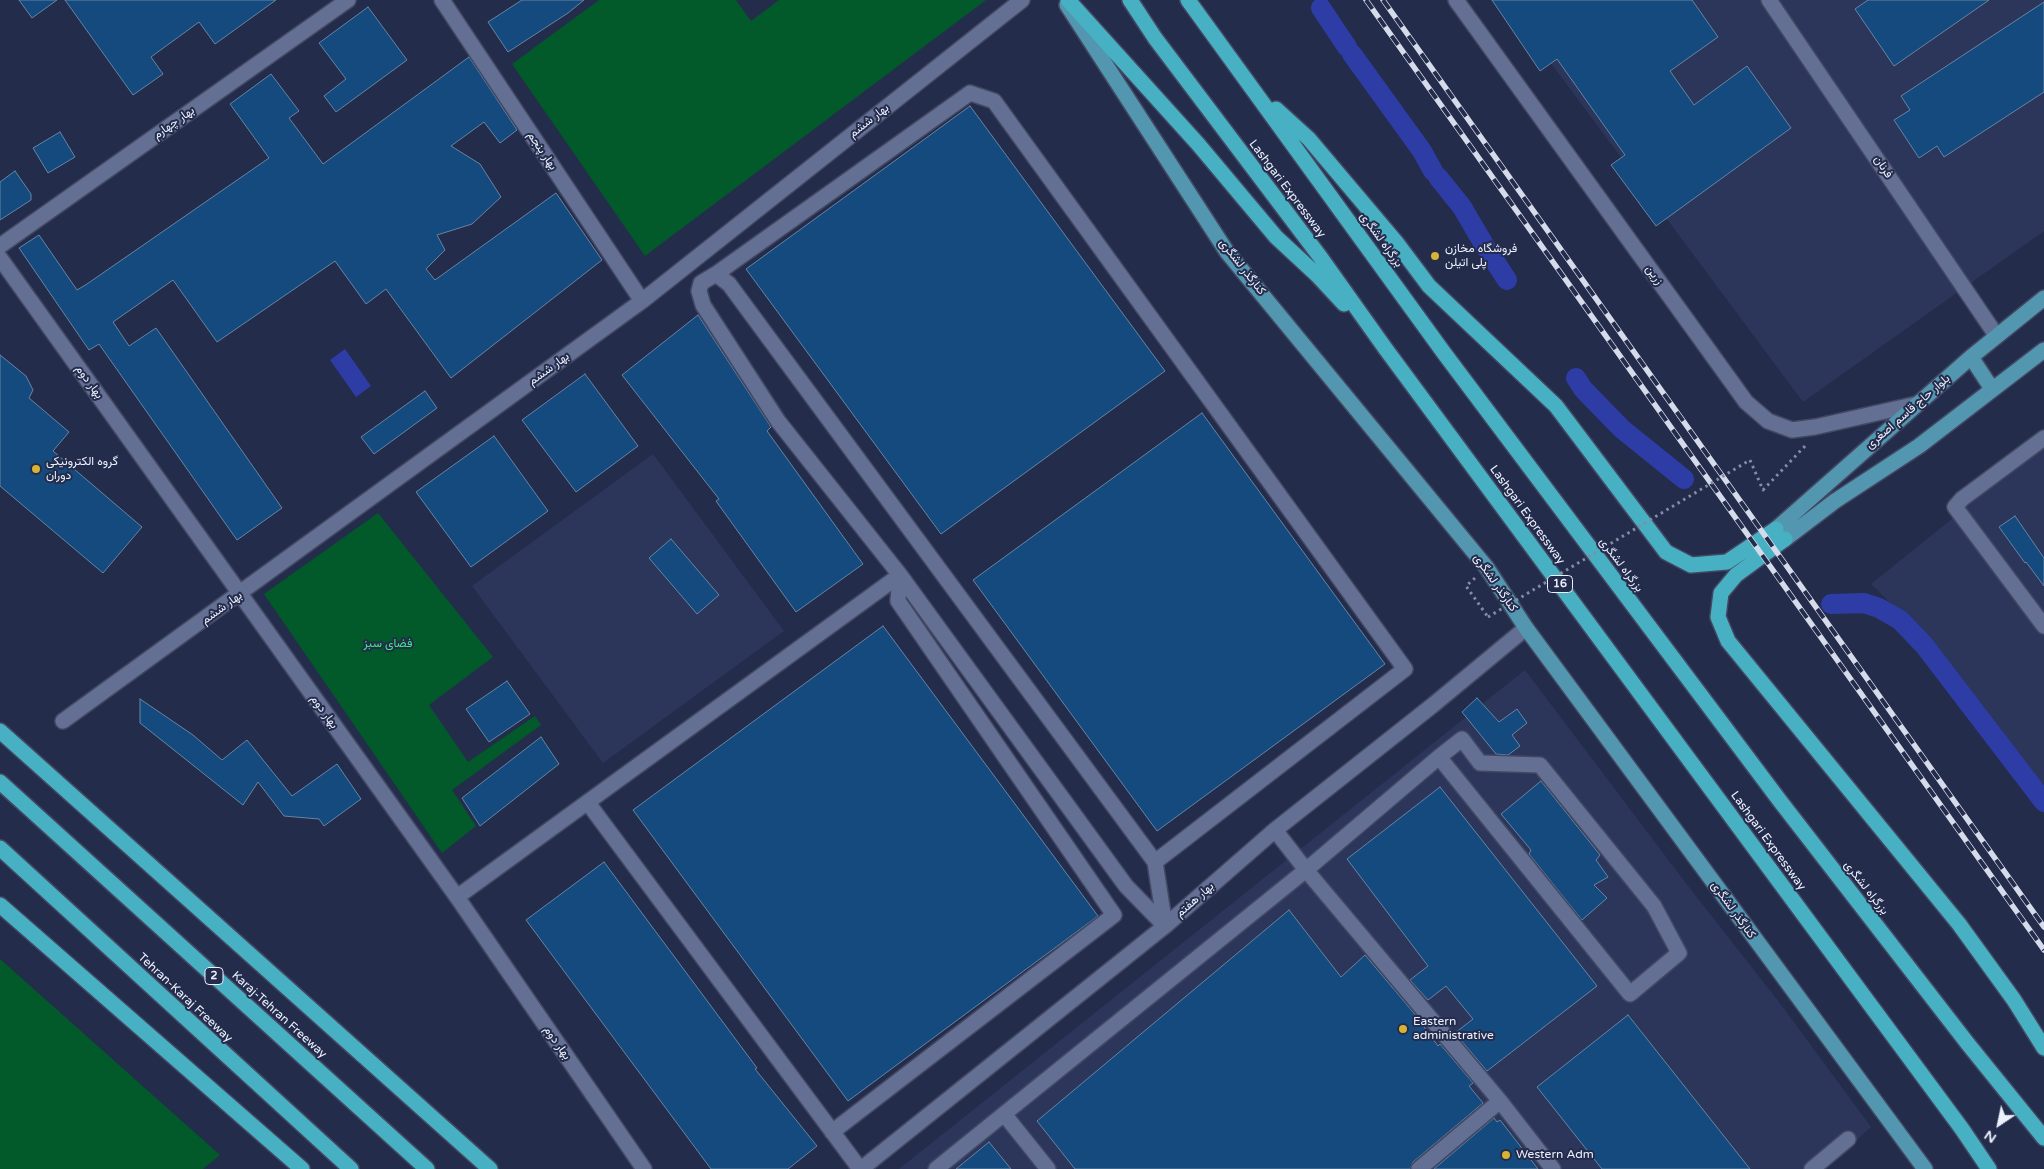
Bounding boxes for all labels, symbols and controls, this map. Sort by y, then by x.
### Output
street label: بهار ششم [846,101,892,141]
street label: بهار چهارم [150,104,198,142]
street label: بهار پنجم [524,129,560,173]
street label: Lashgari Expressway [1246,137,1328,241]
street label: فرنان [1870,153,1896,181]
street label: بزرگراه لشگری [1356,210,1406,270]
street label: کنارگذر لشگری [1216,236,1268,298]
place label: فروشگاه مخازن پلی اتیلن [1445,242,1517,270]
marker: فروشگاه مخازن پلی اتیلن [1429,250,1441,262]
street label: زرین [1642,262,1666,288]
street label: بهار ششم [526,349,572,389]
street label: بهار دوم [72,362,106,402]
street label: بلوار حاج قاسم اصغری [1863,372,1953,452]
place label: گروه الکترونیکی دوران [46,455,118,483]
marker: گروه الکترونیکی دوران [30,463,42,475]
street label: Lashgari Expressway [1486,463,1568,567]
street label: بزرگراه لشگری [1596,535,1646,595]
street label: کنارگذر لشگری [1470,551,1520,615]
road number: 16 [1548,576,1572,592]
street label: بهار ششم [199,588,245,628]
park label: فضای سبز [364,637,412,651]
street label: بهار دوم [307,692,341,732]
street label: Lashgari Expressway [1727,789,1809,893]
street label: بزرگراه لشگری [1840,858,1892,918]
street label: بهار هفتم [1173,879,1217,921]
street label: کنارگذر لشگری [1707,879,1759,941]
street label: Tehran-Karaj Freeway [135,950,235,1046]
road number: 2 [205,968,223,984]
street label: Karaj-Tehran Freeway [228,968,330,1062]
place label: Eastern administrative [1413,1015,1494,1043]
street label: بهار دوم [540,1023,574,1063]
marker: Eastern administrative [1397,1023,1409,1035]
north arrow [1974,1099,2024,1149]
text: N [1981,1127,2000,1147]
place label: Western Adm [1516,1148,1594,1162]
marker: Western Adm [1500,1149,1512,1161]

